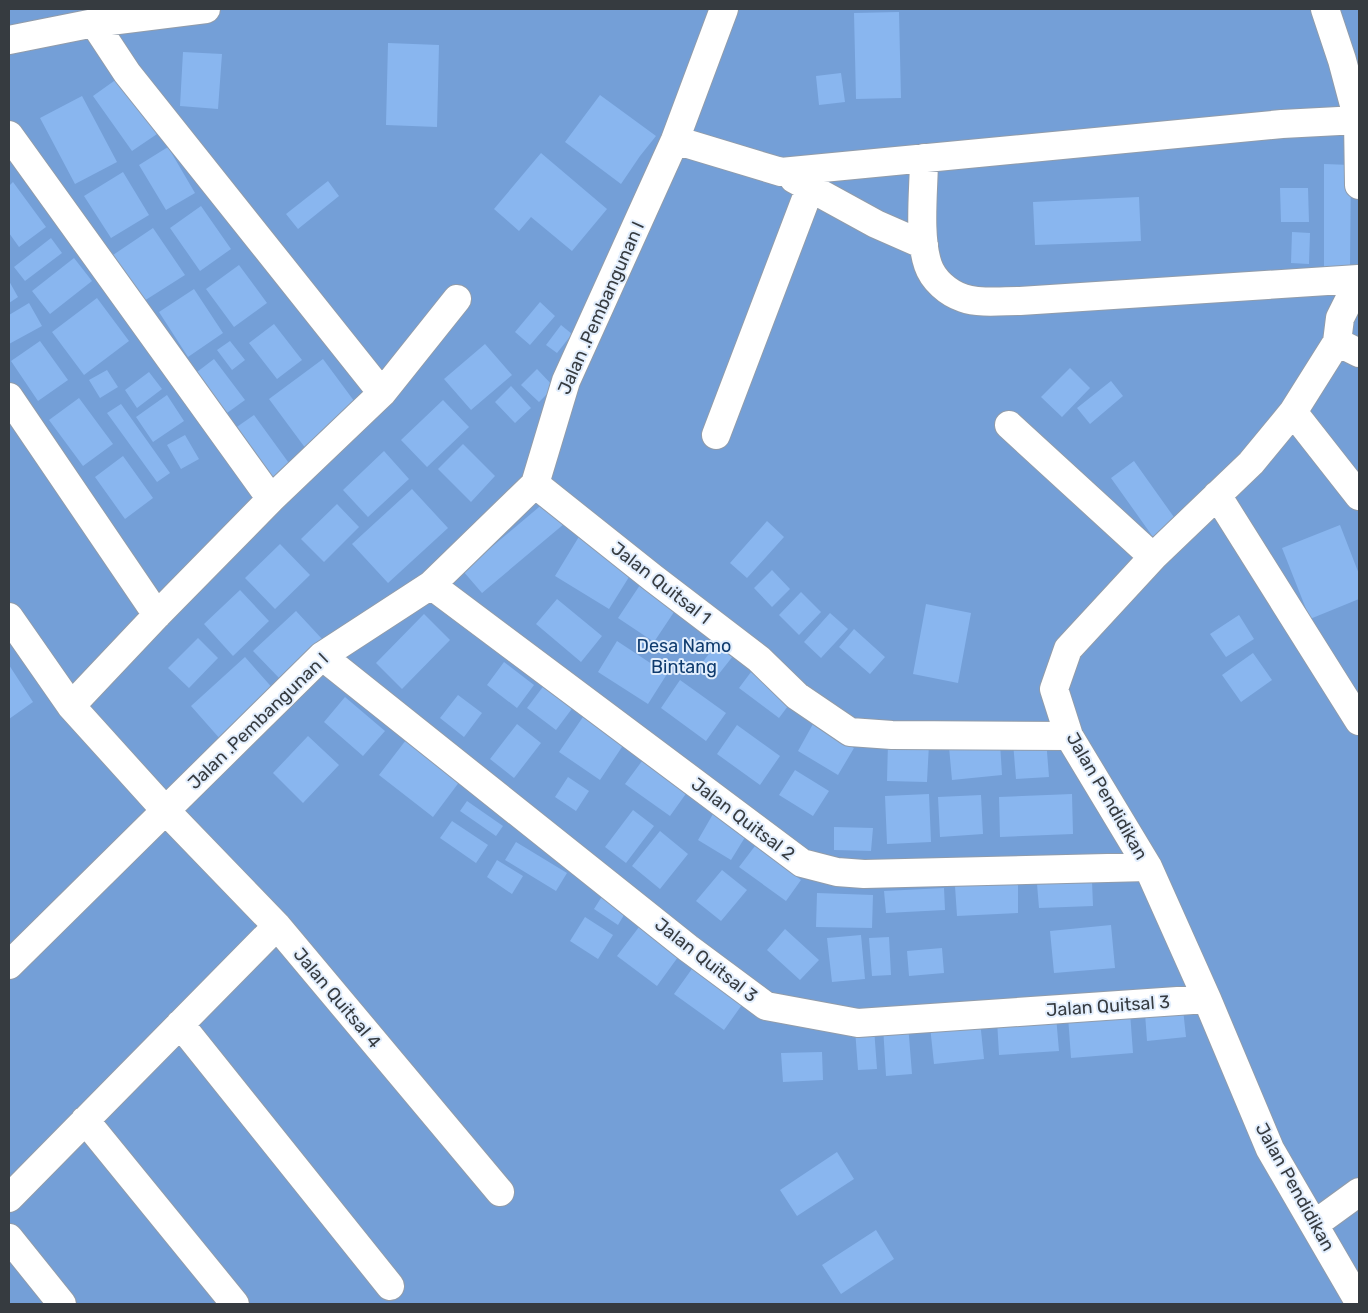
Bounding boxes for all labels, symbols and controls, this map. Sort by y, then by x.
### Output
street label: Jalan .Pembangunan I [553,218,649,398]
street label: Jalan Quitsal 1 [607,537,715,629]
park label: Desa Namo Bintang [637,635,731,678]
street label: Jalan .Pembangunan I [183,648,333,794]
street label: Jalan Pendidikan [1062,728,1152,864]
street label: Jalan Quitsal 2 [687,773,799,865]
street label: Jalan Quitsal 3 [650,913,762,1007]
street label: Jalan Quitsal 4 [289,943,385,1053]
street label: Jalan Quitsal 3 [1045,991,1171,1021]
street label: Jalan Pendidikan [1251,1119,1339,1255]

